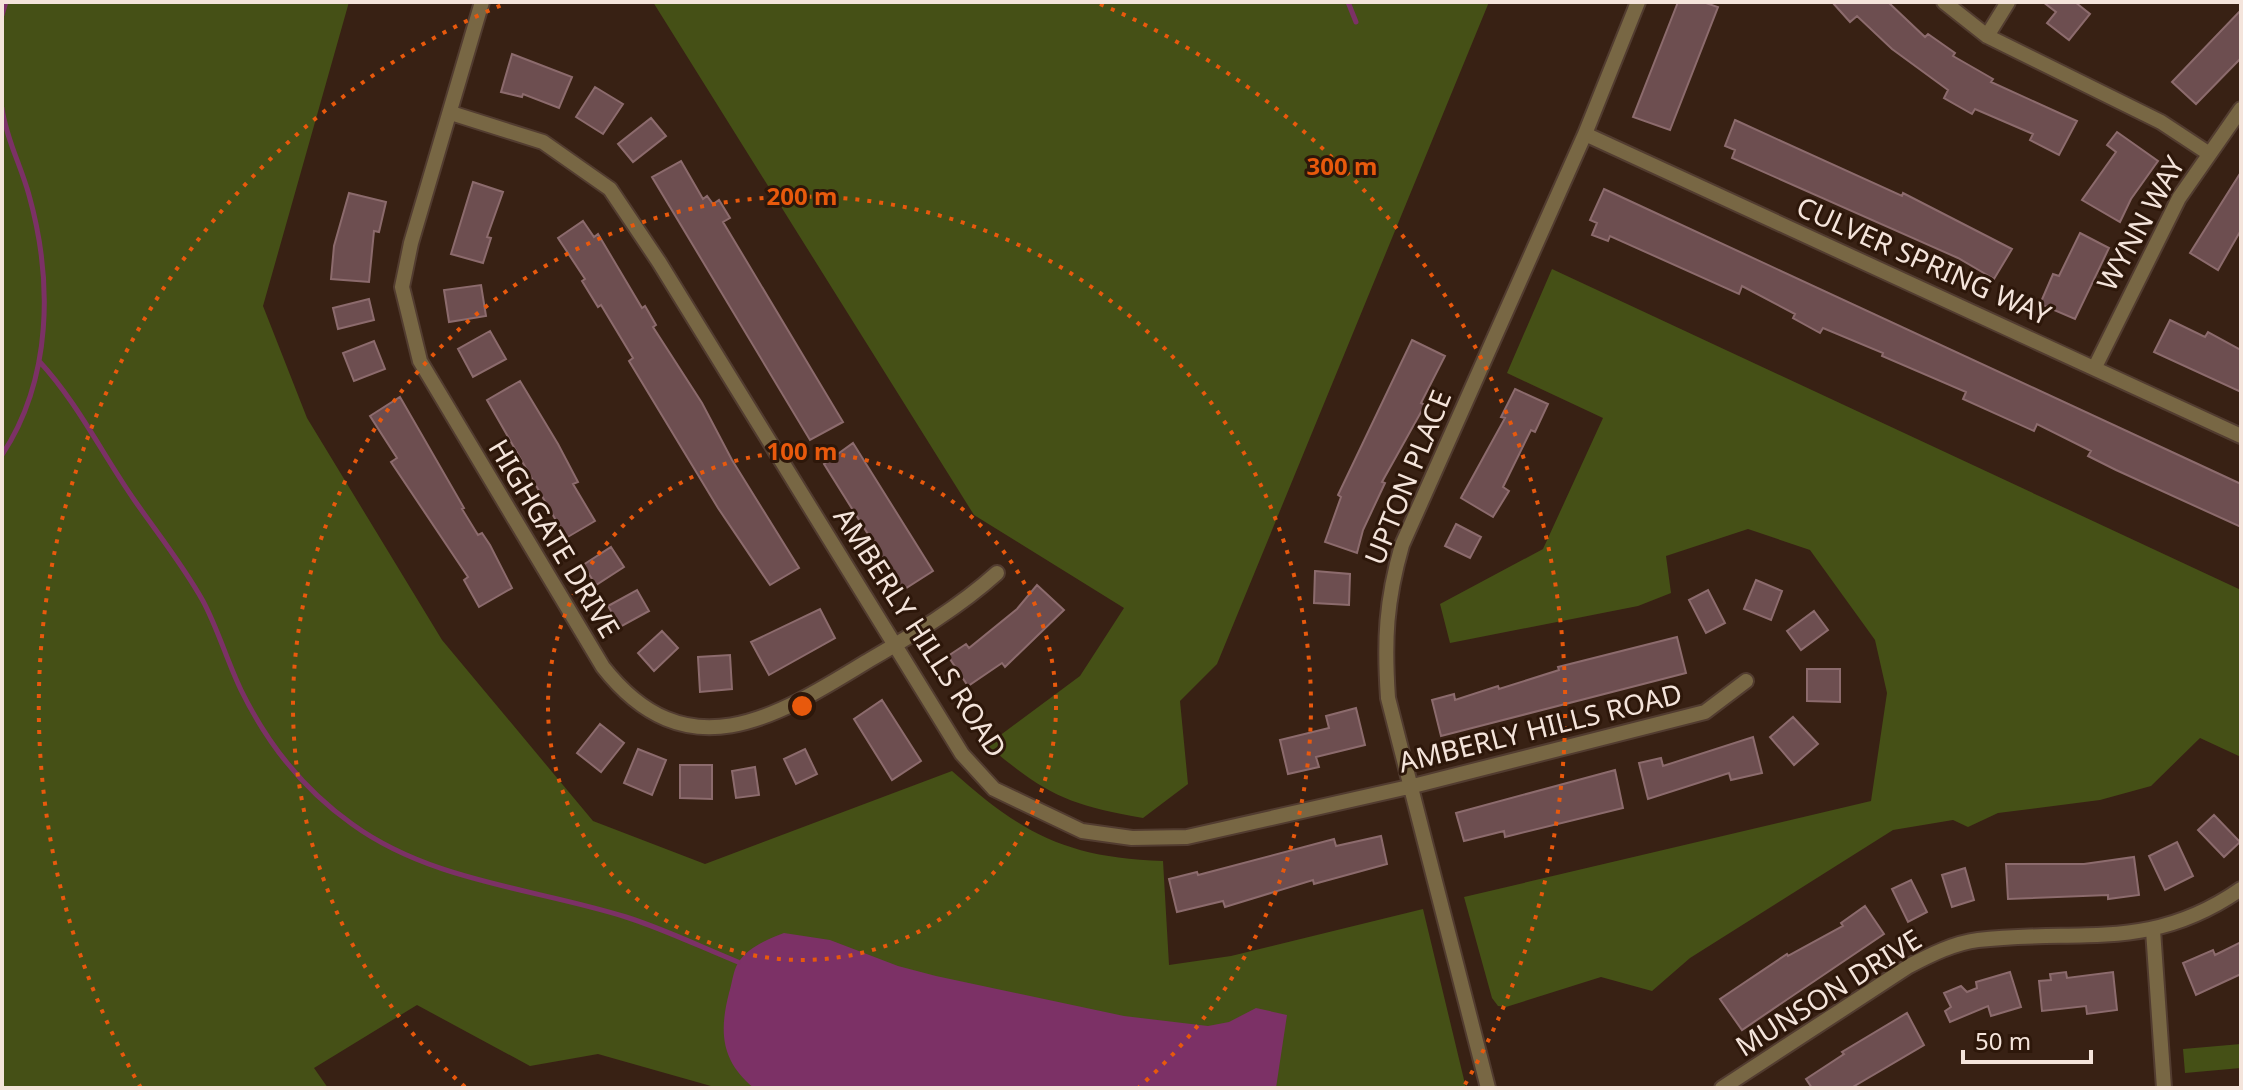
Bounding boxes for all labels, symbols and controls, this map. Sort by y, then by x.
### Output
text: 300 m [1307,149,1377,182]
street label: WYNN WAY [2087,149,2193,297]
text: 200 m [767,179,837,212]
street label: CULVER SPRING WAY [1791,187,2057,333]
street label: UPTON PLACE [1355,384,1459,570]
street label: HIGHGATE DRIVE [481,431,629,645]
text: 100 m [767,434,837,467]
street label: AMBERLY HILLS ROAD [826,500,1016,764]
street label: AMBERLY HILLS ROAD [1394,673,1686,781]
centre of rings [788,692,816,720]
street label: MUNSON DRIVE [1728,920,1928,1064]
scale bar [1963,1014,2091,1064]
text: 50 m [1975,1024,2031,1057]

